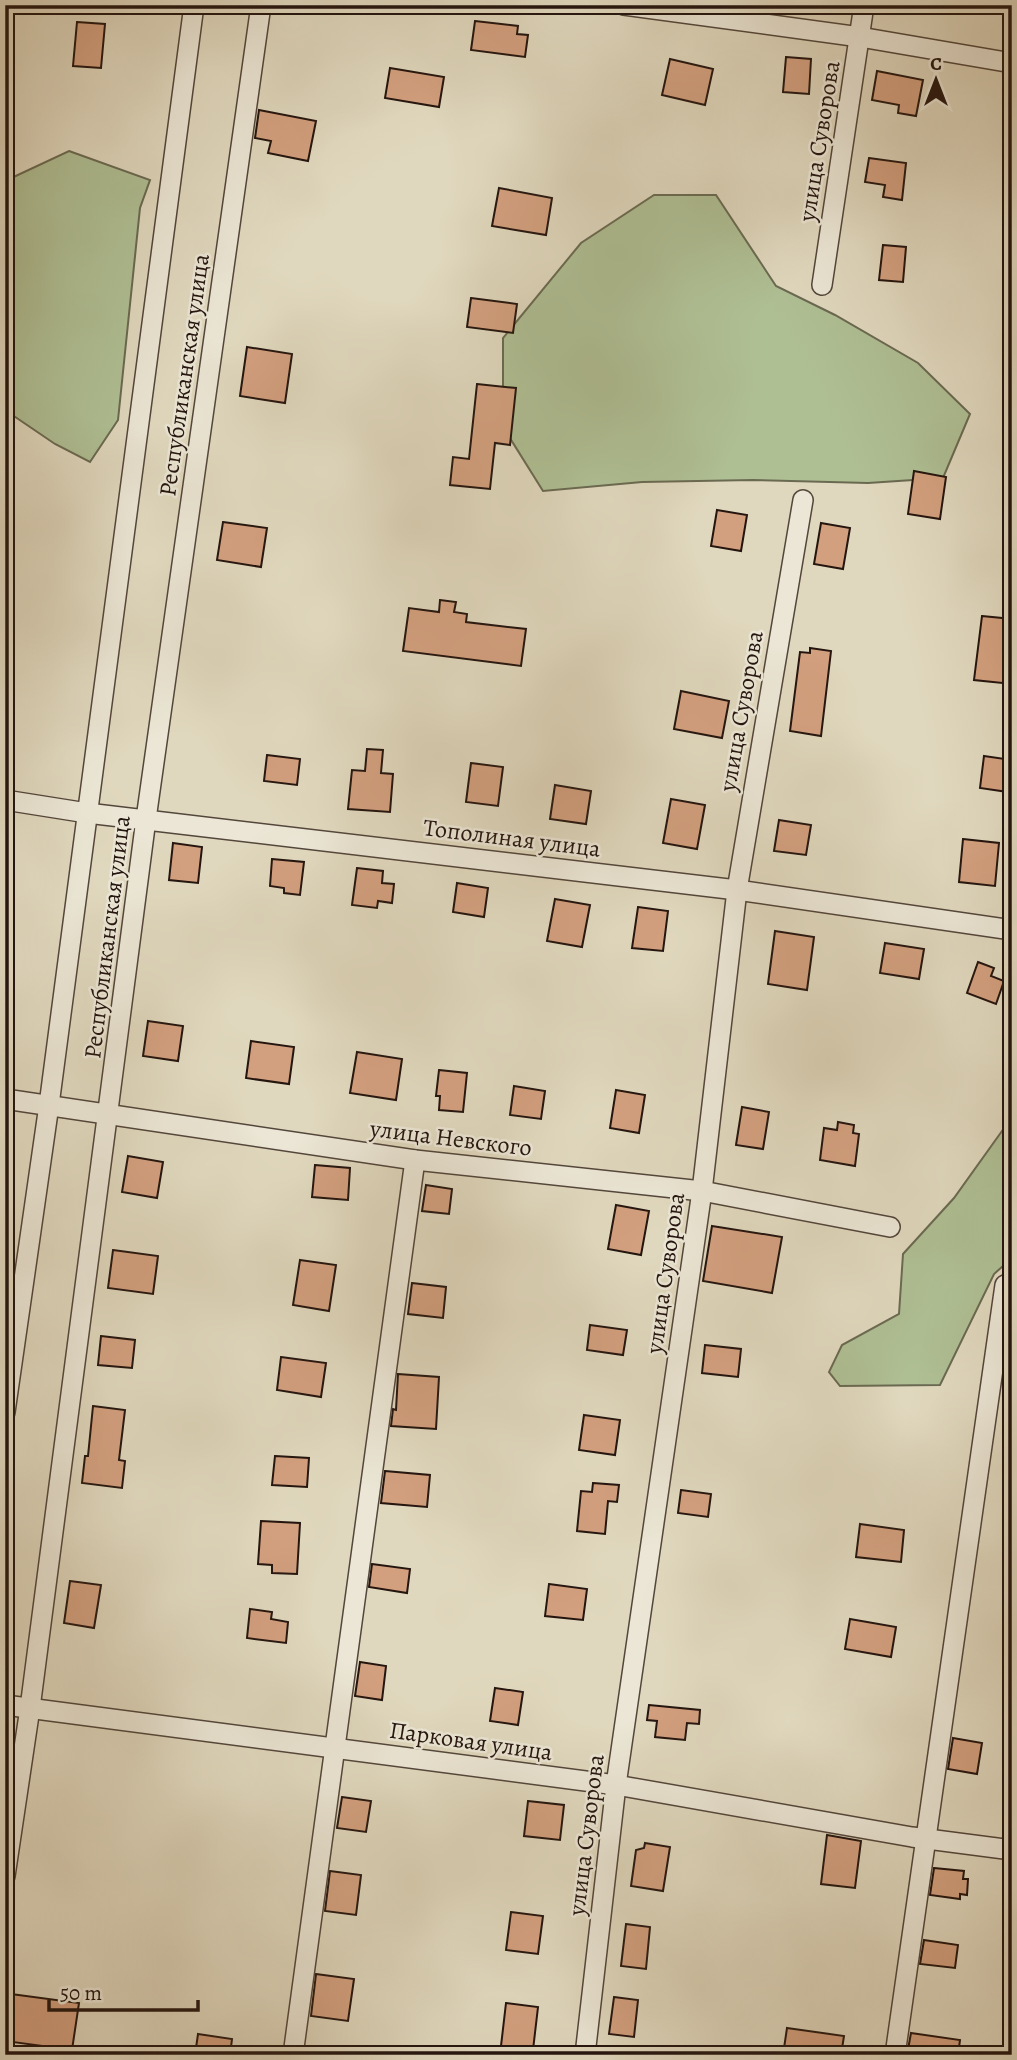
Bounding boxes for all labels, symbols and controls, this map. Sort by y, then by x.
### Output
north arrow [902,46,972,116]
text: С [930,51,942,77]
street label: улица Суворова [790,58,848,225]
street label: Республиканская улица [151,252,217,498]
street label: улица Суворова [711,628,771,795]
street label: Тополиная улица [422,811,602,865]
street label: Республиканская улица [76,814,138,1060]
street label: улица Невского [367,1112,534,1164]
street label: улица Суворова [638,1190,692,1357]
street label: Парковая улица [387,1714,555,1768]
street label: улица Суворова [560,1752,612,1919]
scale bar [49,1969,198,2013]
text: 50 m [60,1979,102,2007]

